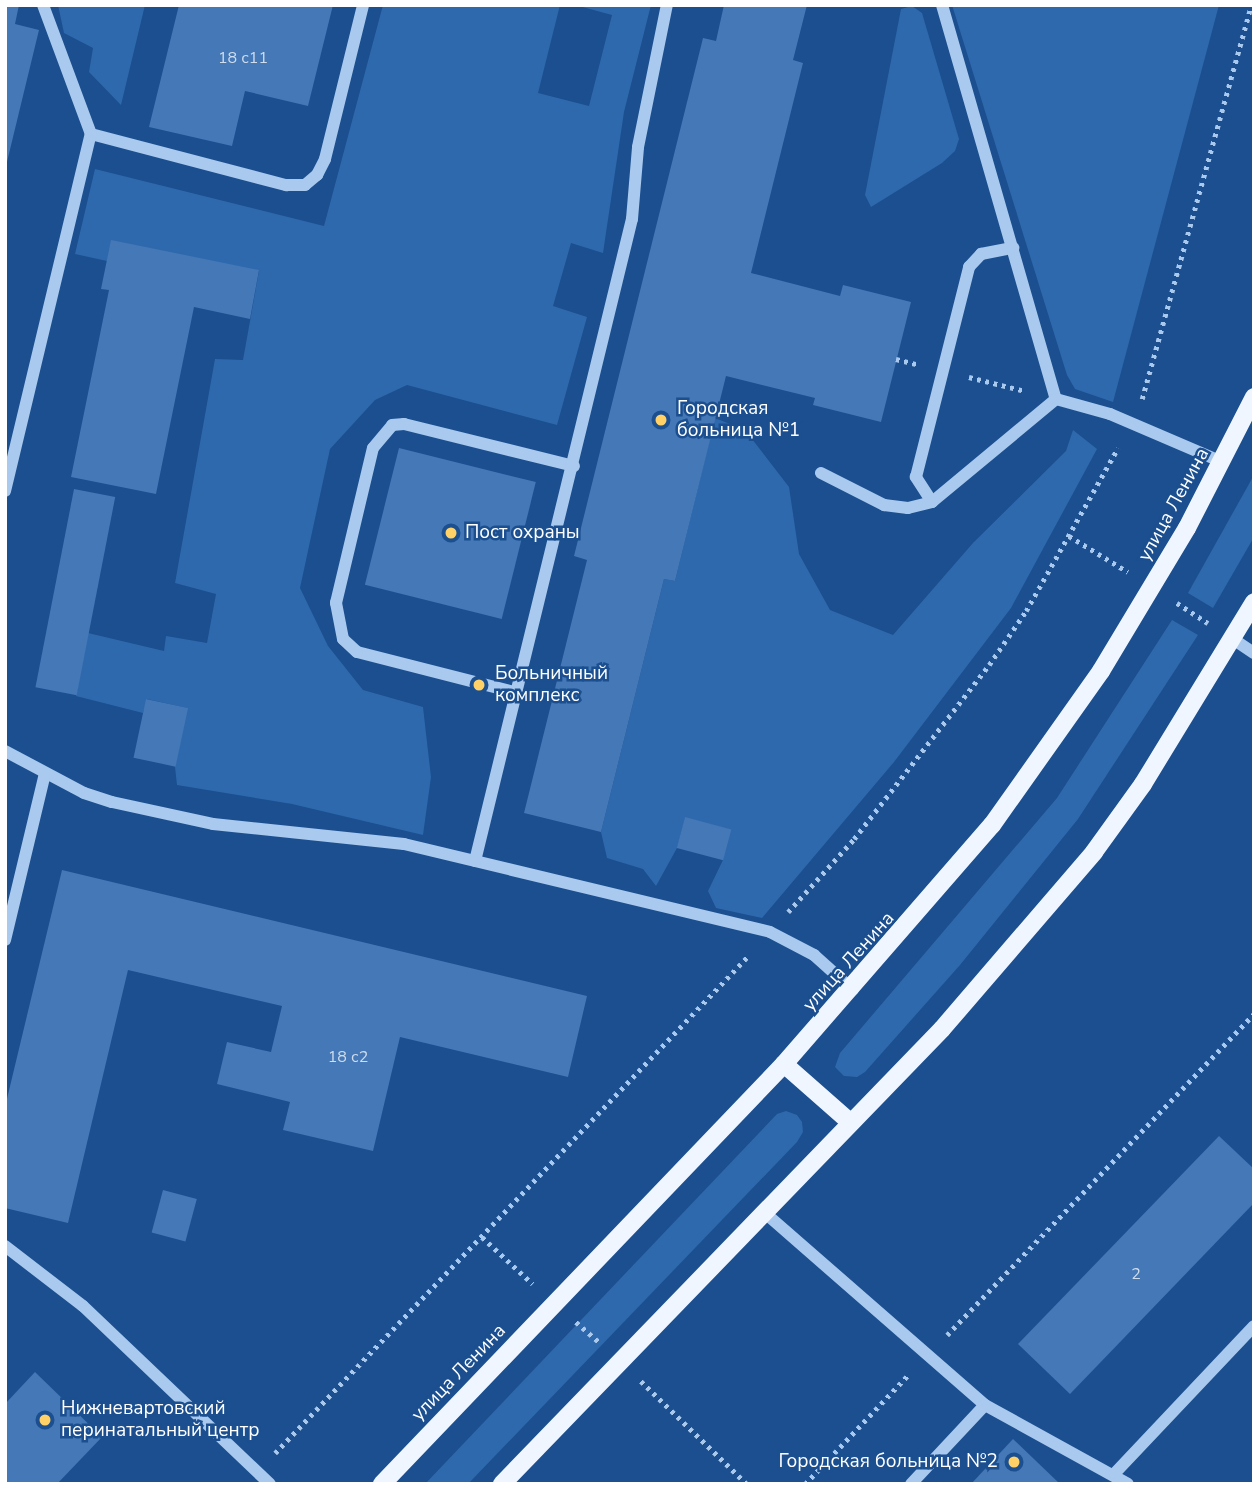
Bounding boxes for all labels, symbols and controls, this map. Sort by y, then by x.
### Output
house number: 18 с11 [218,48,268,68]
place label: Городская больница №1 [677,398,800,442]
marker: Городская больница №1 [651,410,671,430]
street label: улица Ленина [1134,444,1214,566]
place label: Пост охраны [465,522,580,544]
marker: Пост охраны [443,525,459,541]
place label: Больничный комплекс [495,663,608,707]
marker: Больничный комплекс [469,675,489,695]
street label: улица Ленина [798,908,900,1016]
house number: 18 с2 [328,1047,368,1067]
house number: 2 [1131,1264,1141,1284]
street label: улица Ленина [407,1320,511,1426]
place label: Нижневартовский перинатальный центр [61,1398,259,1442]
marker: Нижневартовский перинатальный центр [35,1410,55,1430]
place label: Городская больница №2 [779,1451,998,1473]
marker: Городская больница №2 [1004,1452,1024,1472]

